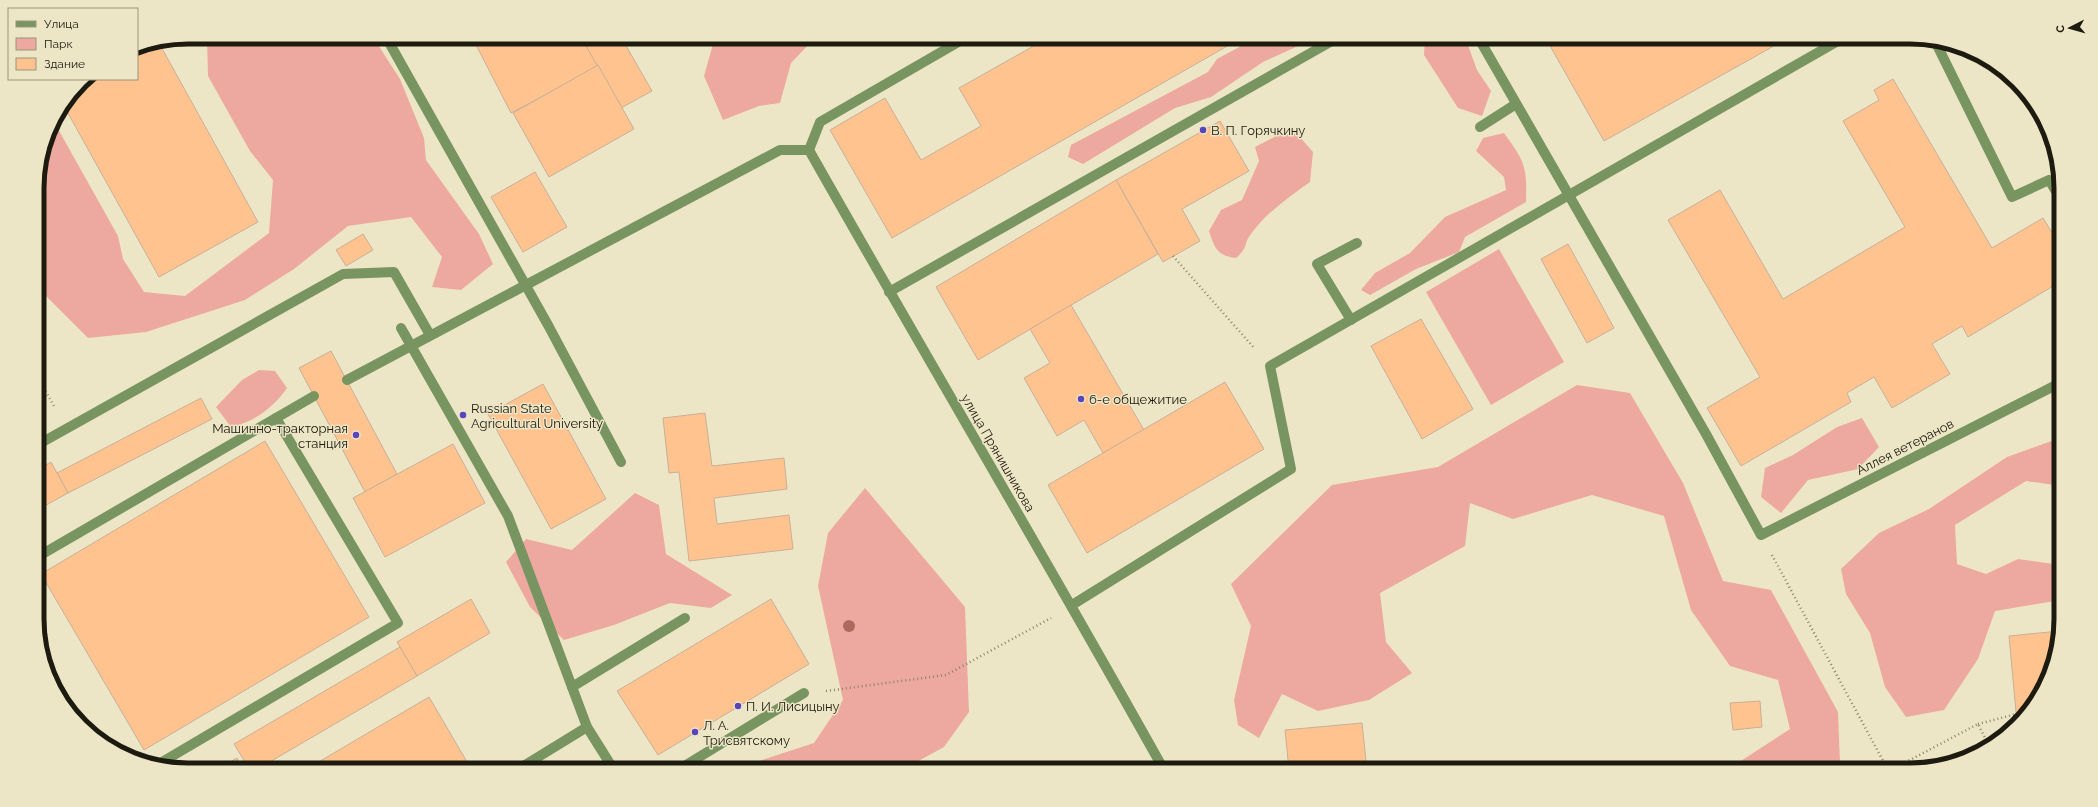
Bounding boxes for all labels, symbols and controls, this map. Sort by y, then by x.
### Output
legend [8,8,138,80]
north arrow [2050,8,2090,48]
text: Улица [44,17,79,31]
text: С [2054,24,2067,33]
text: Парк [44,37,73,51]
text: Здание [44,57,85,71]
place label: В. П. Горячкину [1211,123,1305,138]
marker: В. П. Горячкину [1198,125,1208,135]
street label: улица Прянишникова [958,392,1038,514]
place label: 6-е общежитие [1089,392,1187,407]
marker: 6-е общежитие [1076,394,1086,404]
place label: Russian State Agricultural University [471,401,603,431]
marker: Russian State Agricultural University [458,410,468,420]
street label: Аллея ветеранов [1854,416,1956,478]
place label: Машинно-тракторная станция [212,421,348,451]
marker: Машинно-тракторная станция [351,430,361,440]
place label: П. И. Лисицыну [746,699,840,714]
marker: П. И. Лисицыну [733,701,743,711]
place label: Л. А. Трисвятскому [703,718,790,748]
marker: Л. А. Трисвятскому [690,727,700,737]

